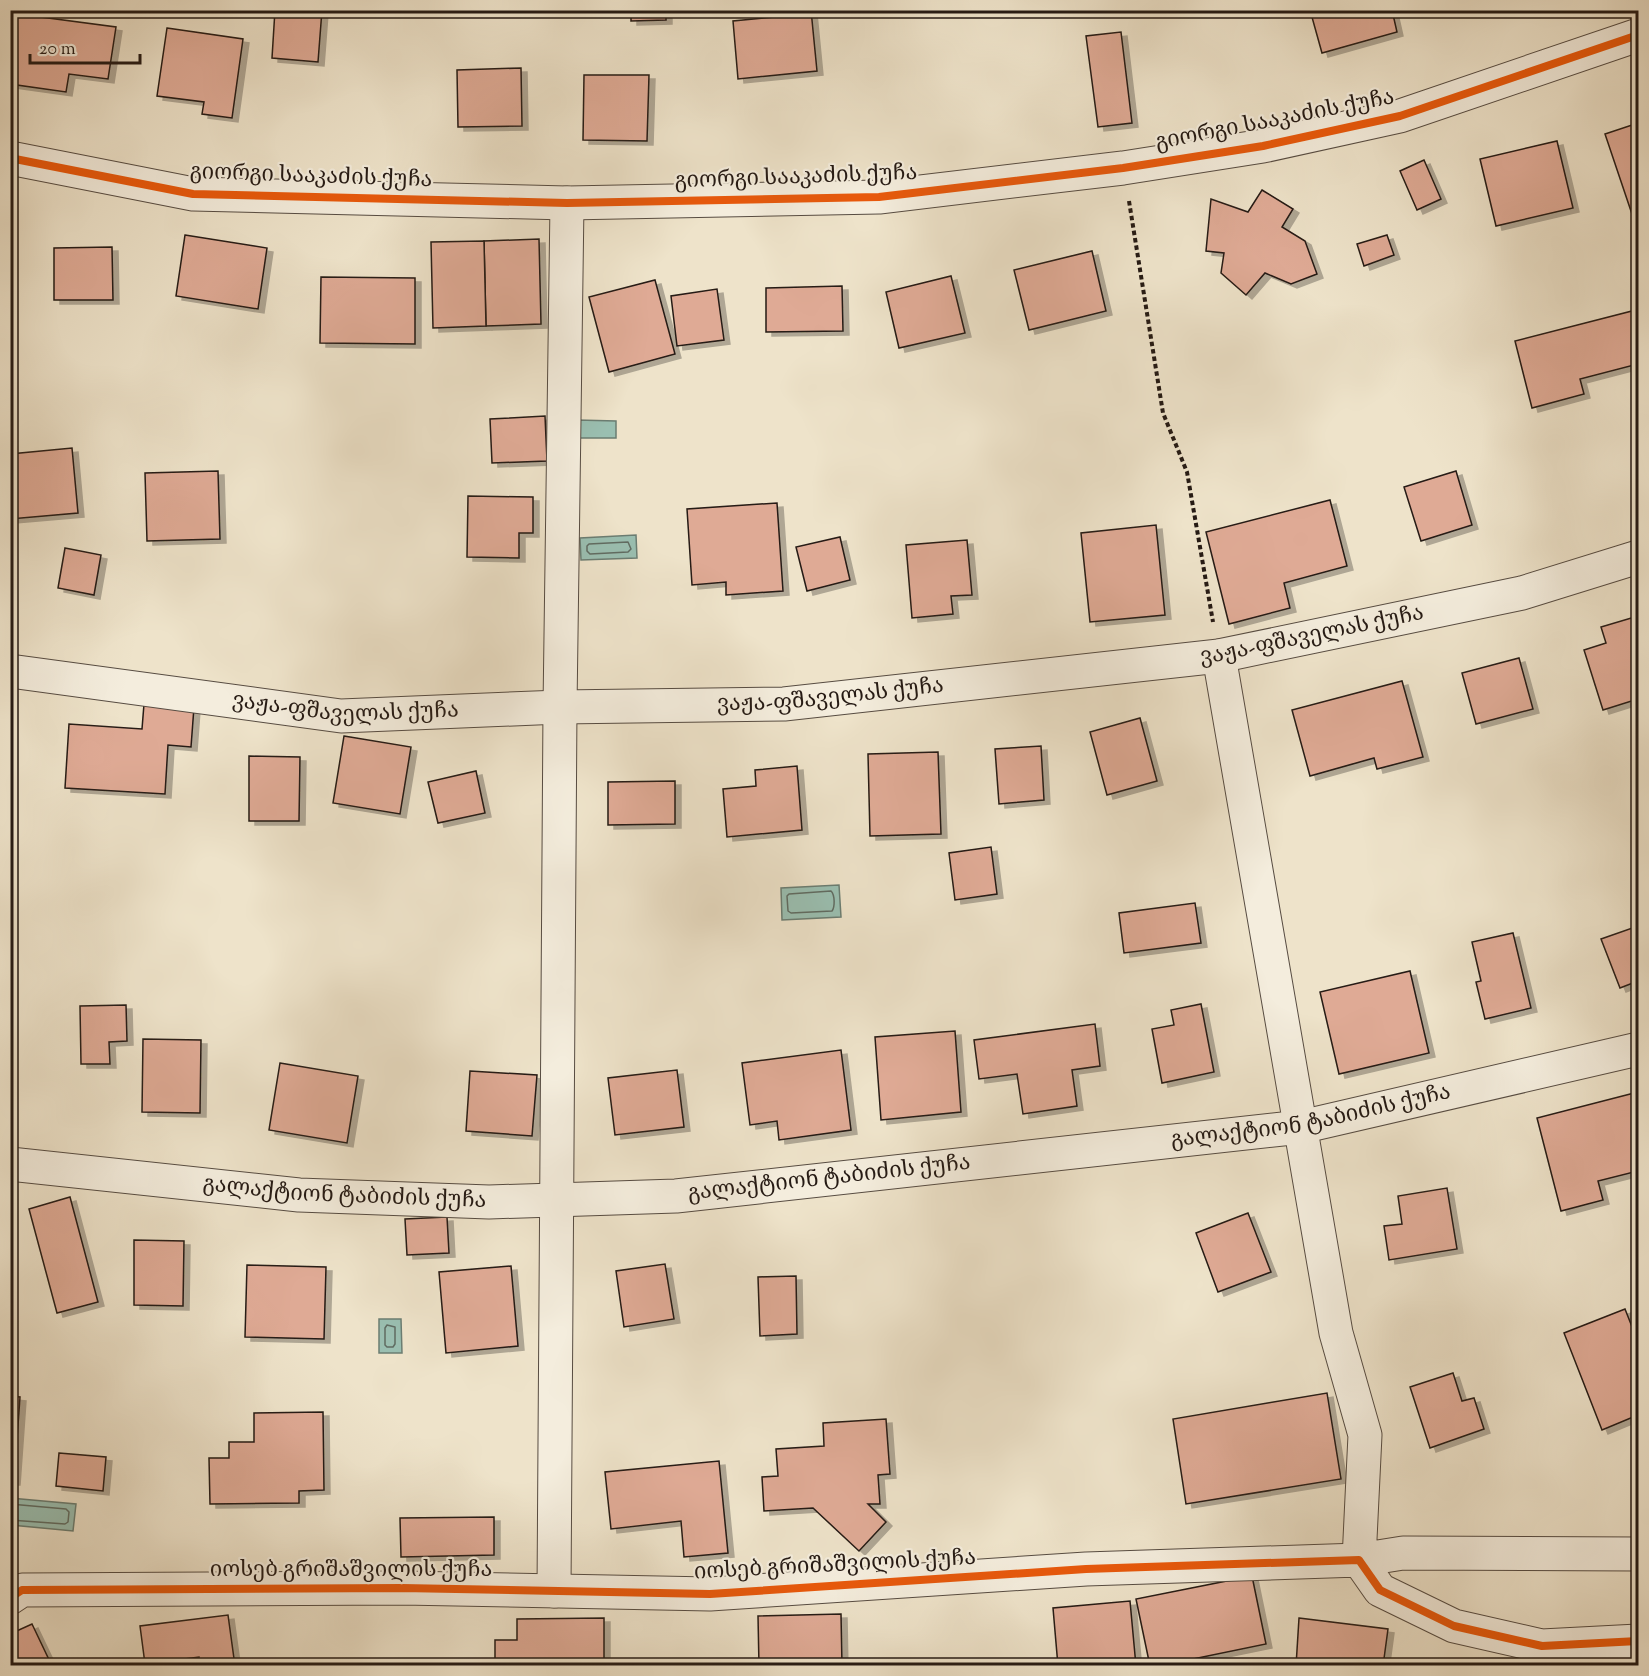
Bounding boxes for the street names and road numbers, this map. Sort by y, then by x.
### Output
street label: გიორგი სააკაძის ქუჩა [1153,82,1397,160]
street label: გიორგი სააკაძის ქუჩა [189,157,433,197]
street label: გიორგი სააკაძის ქუჩა [674,158,918,198]
street label: ვაჟა-ფშაველას ქუჩა [1199,598,1427,674]
street label: ვაჟა-ფშაველას ქუჩა [717,670,945,721]
street label: ვაჟა-ფშაველას ქუჩა [230,685,459,732]
street label: გალაქტიონ ტაბიძის ქუჩა [1169,1077,1454,1157]
street label: გალაქტიონ ტაბიძის ქუჩა [686,1148,972,1211]
street label: გალაქტიონ ტაბიძის ქუჩა [201,1169,487,1218]
street label: იოსებ გრიშაშვილის ქუჩა [693,1543,977,1589]
street label: იოსებ გრიშაშვილის ქუჩა [210,1555,492,1587]

